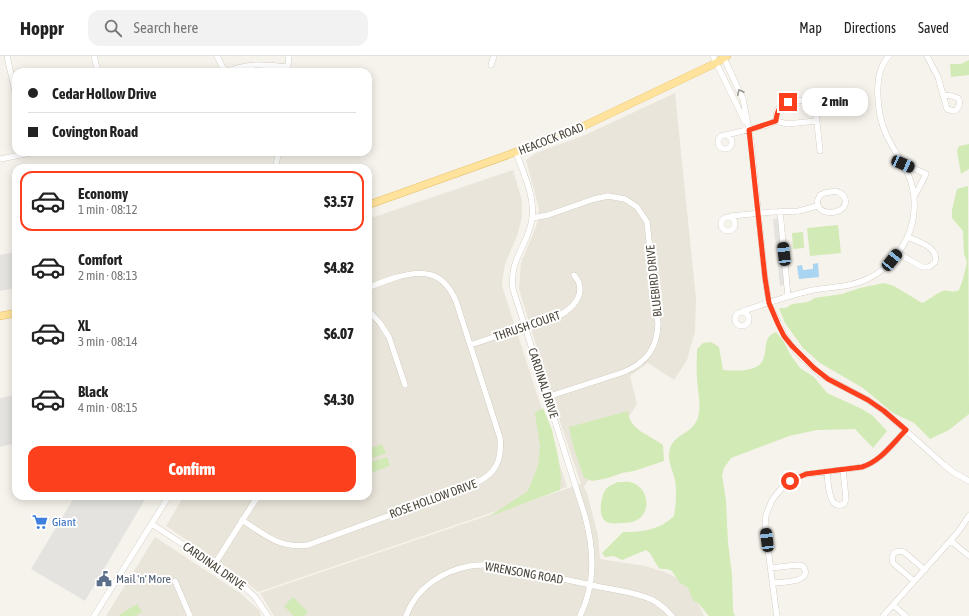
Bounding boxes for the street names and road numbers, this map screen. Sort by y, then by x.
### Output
street label: HEACOCK ROAD [516,120,586,158]
street label: BLUEBIRD DRIVE [643,244,665,318]
street label: THRUSH COURT [492,308,563,344]
street label: CARDINAL DRIVE [525,346,561,420]
street label: ROSE HOLLOW DRIVE [388,477,478,521]
street label: CARDINAL DRIVE [180,539,248,593]
street label: WRENSONG ROAD [484,559,565,587]

